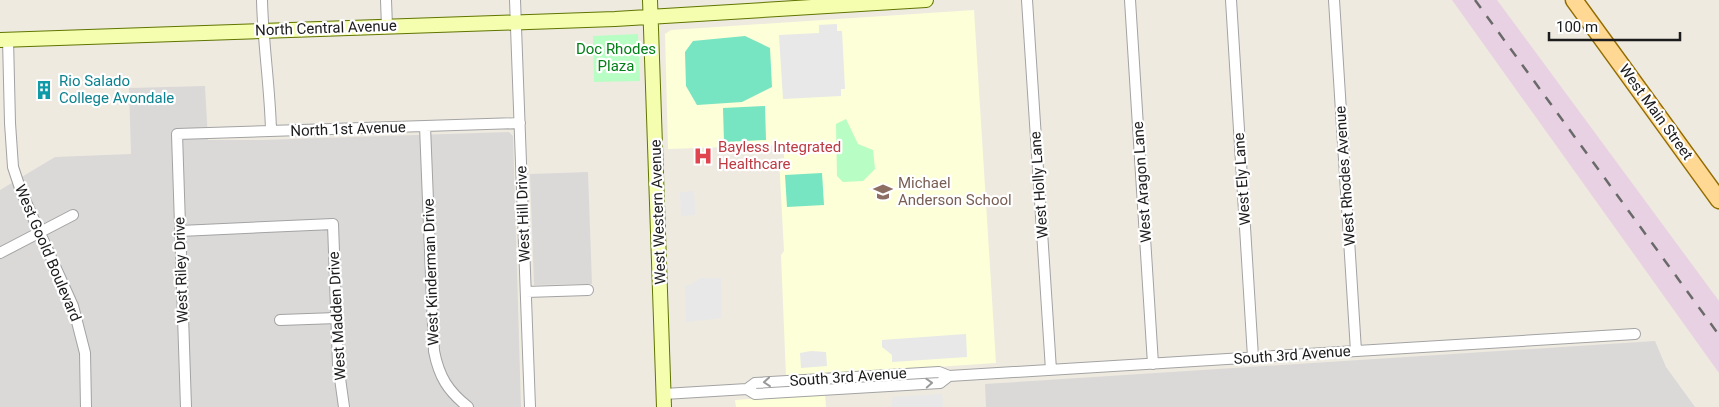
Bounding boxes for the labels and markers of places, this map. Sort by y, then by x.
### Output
place label: Rio Salado College Avondale [59,72,174,107]
building icon: Rio Salado College Avondale [33,79,55,101]
place label: Bayless Integrated Healthcare [718,138,841,173]
hospital icon: Bayless Integrated Healthcare [692,145,714,167]
place label: Michael Anderson School [898,174,1012,209]
school or university icon: Michael Anderson School [872,181,894,203]

